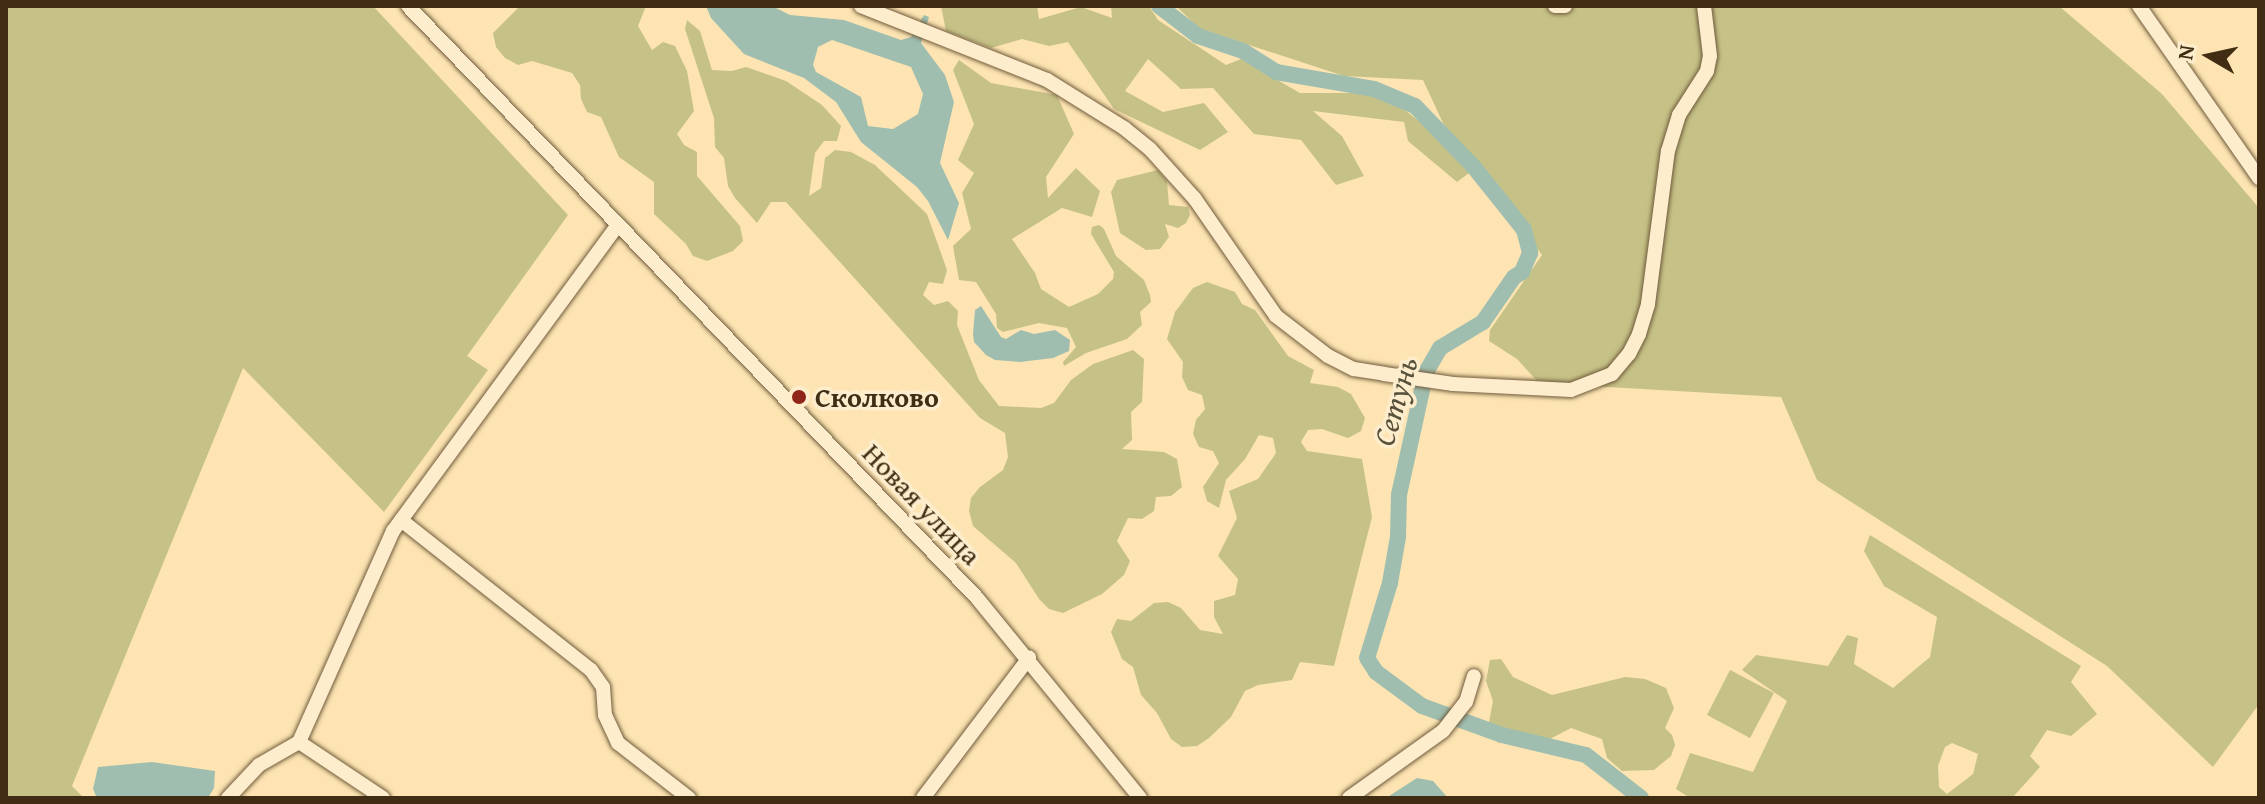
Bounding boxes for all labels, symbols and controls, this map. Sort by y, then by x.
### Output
north arrow [2169,16,2249,96]
text: N [2168,42,2202,62]
water label: Сетунь [1365,353,1425,449]
place label: Сколково [815,380,939,414]
marker: Сколково [790,388,808,406]
street label: Новая улица [856,436,988,572]

